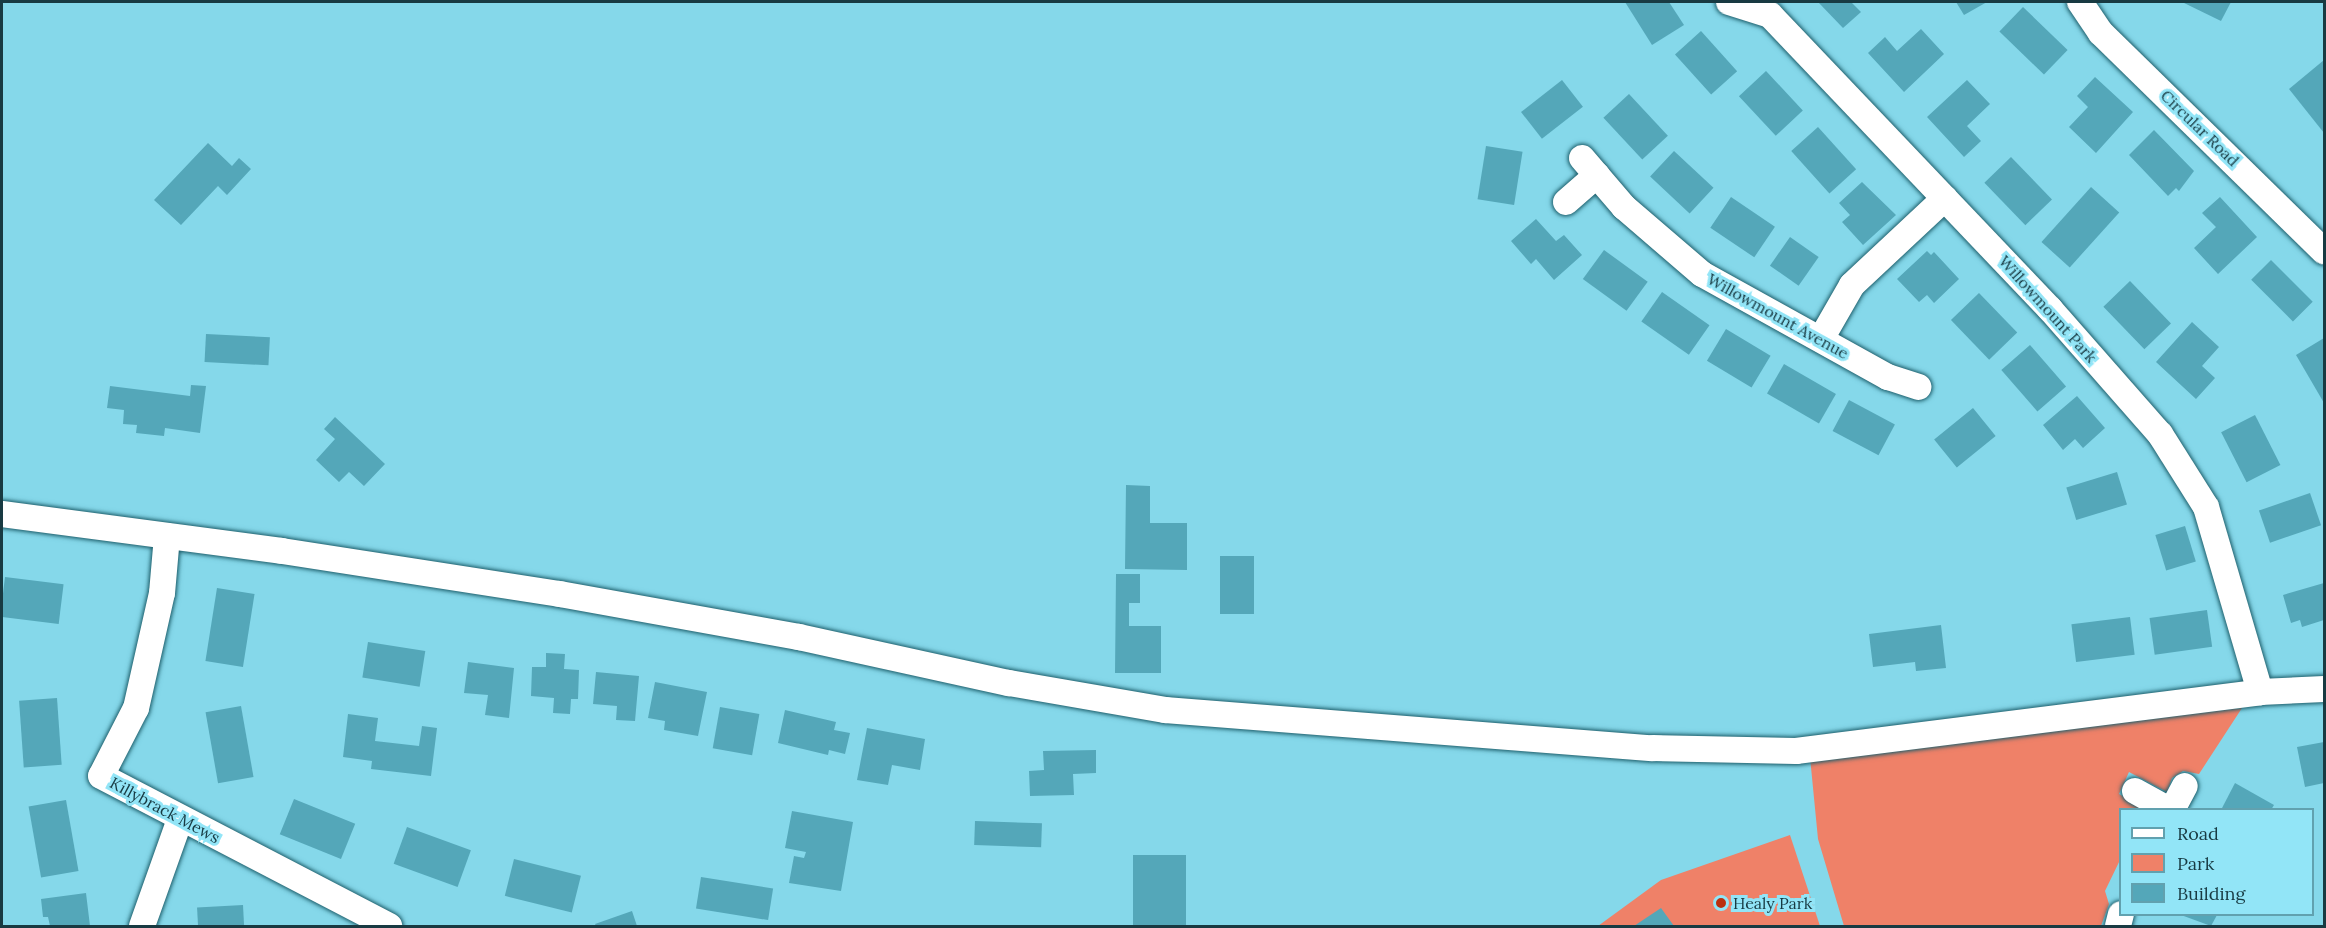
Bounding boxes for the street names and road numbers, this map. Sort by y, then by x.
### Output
street label: Circular Road [2157,86,2243,170]
street label: Willowmount Park [1995,252,2101,366]
street label: Willowmount Avenue [1704,269,1852,363]
street label: Killybrack Mews [107,773,223,847]

